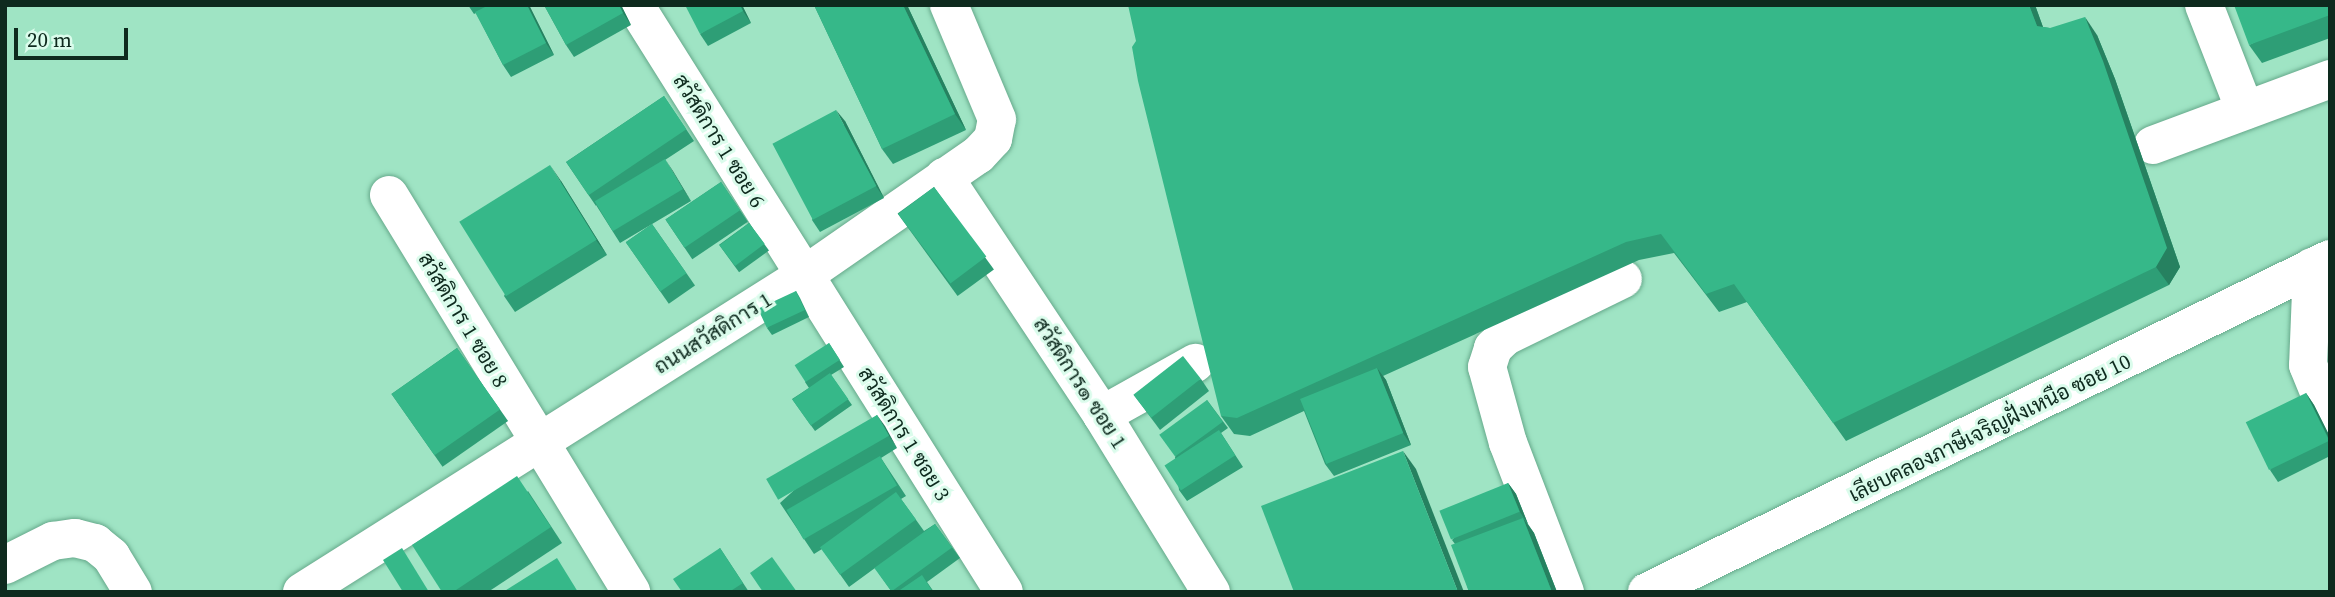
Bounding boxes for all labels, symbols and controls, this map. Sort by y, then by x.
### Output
scale bar [18,14,131,58]
text: 20 m [27,25,72,54]
street label: สวัสดิการ 1 ซอย 6 [668,69,770,213]
street label: สวัสดิการ 1 ซอย 8 [413,248,513,392]
street label: ถนนสวัสดิการ 1 [649,287,777,379]
street label: สวัสดิการ๑ ซอย 1 [1028,313,1132,453]
street label: เลียบคลองภาษีเจริญฝั่งเหนือ ซอย 10 [1845,349,2135,507]
street label: สวัสดิการ 1 ซอย 3 [853,362,955,506]

